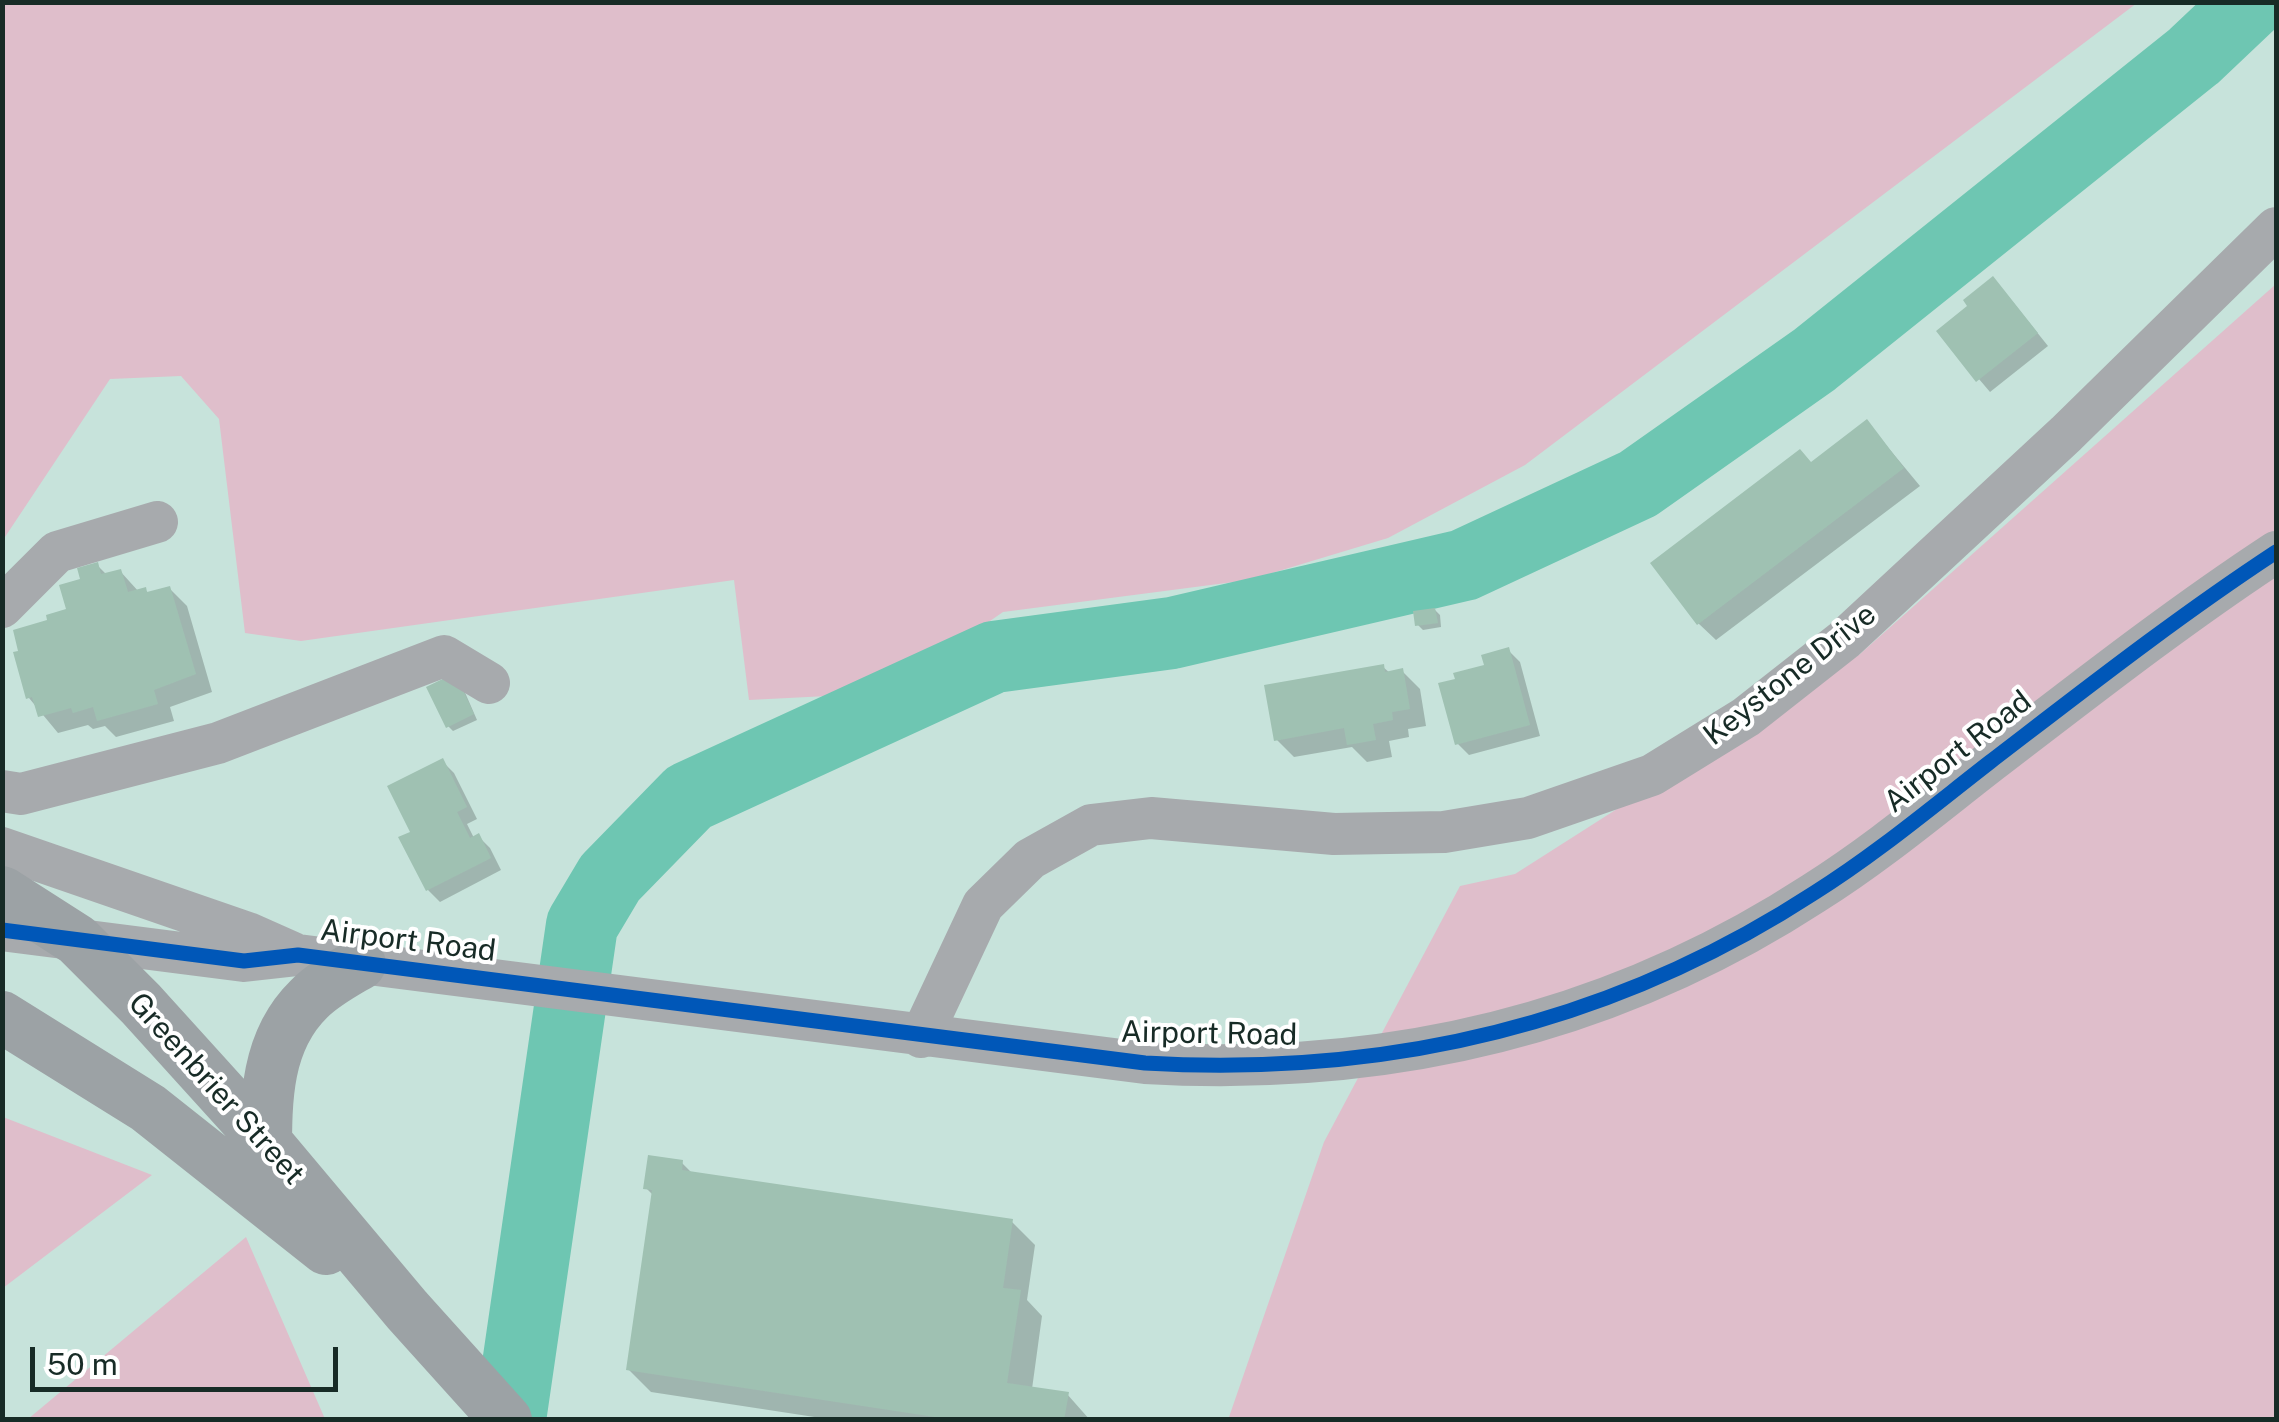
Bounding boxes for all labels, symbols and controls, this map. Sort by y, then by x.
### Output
street label: Keystone Drive [1697,597,1883,753]
street label: Airport Road [1877,683,2039,821]
street label: Airport Road [318,912,498,970]
street label: Greenbrier Street [120,986,312,1192]
street label: Airport Road [1120,1014,1298,1054]
scale bar [35,1327,342,1389]
text: 50 m [47,1346,118,1382]

